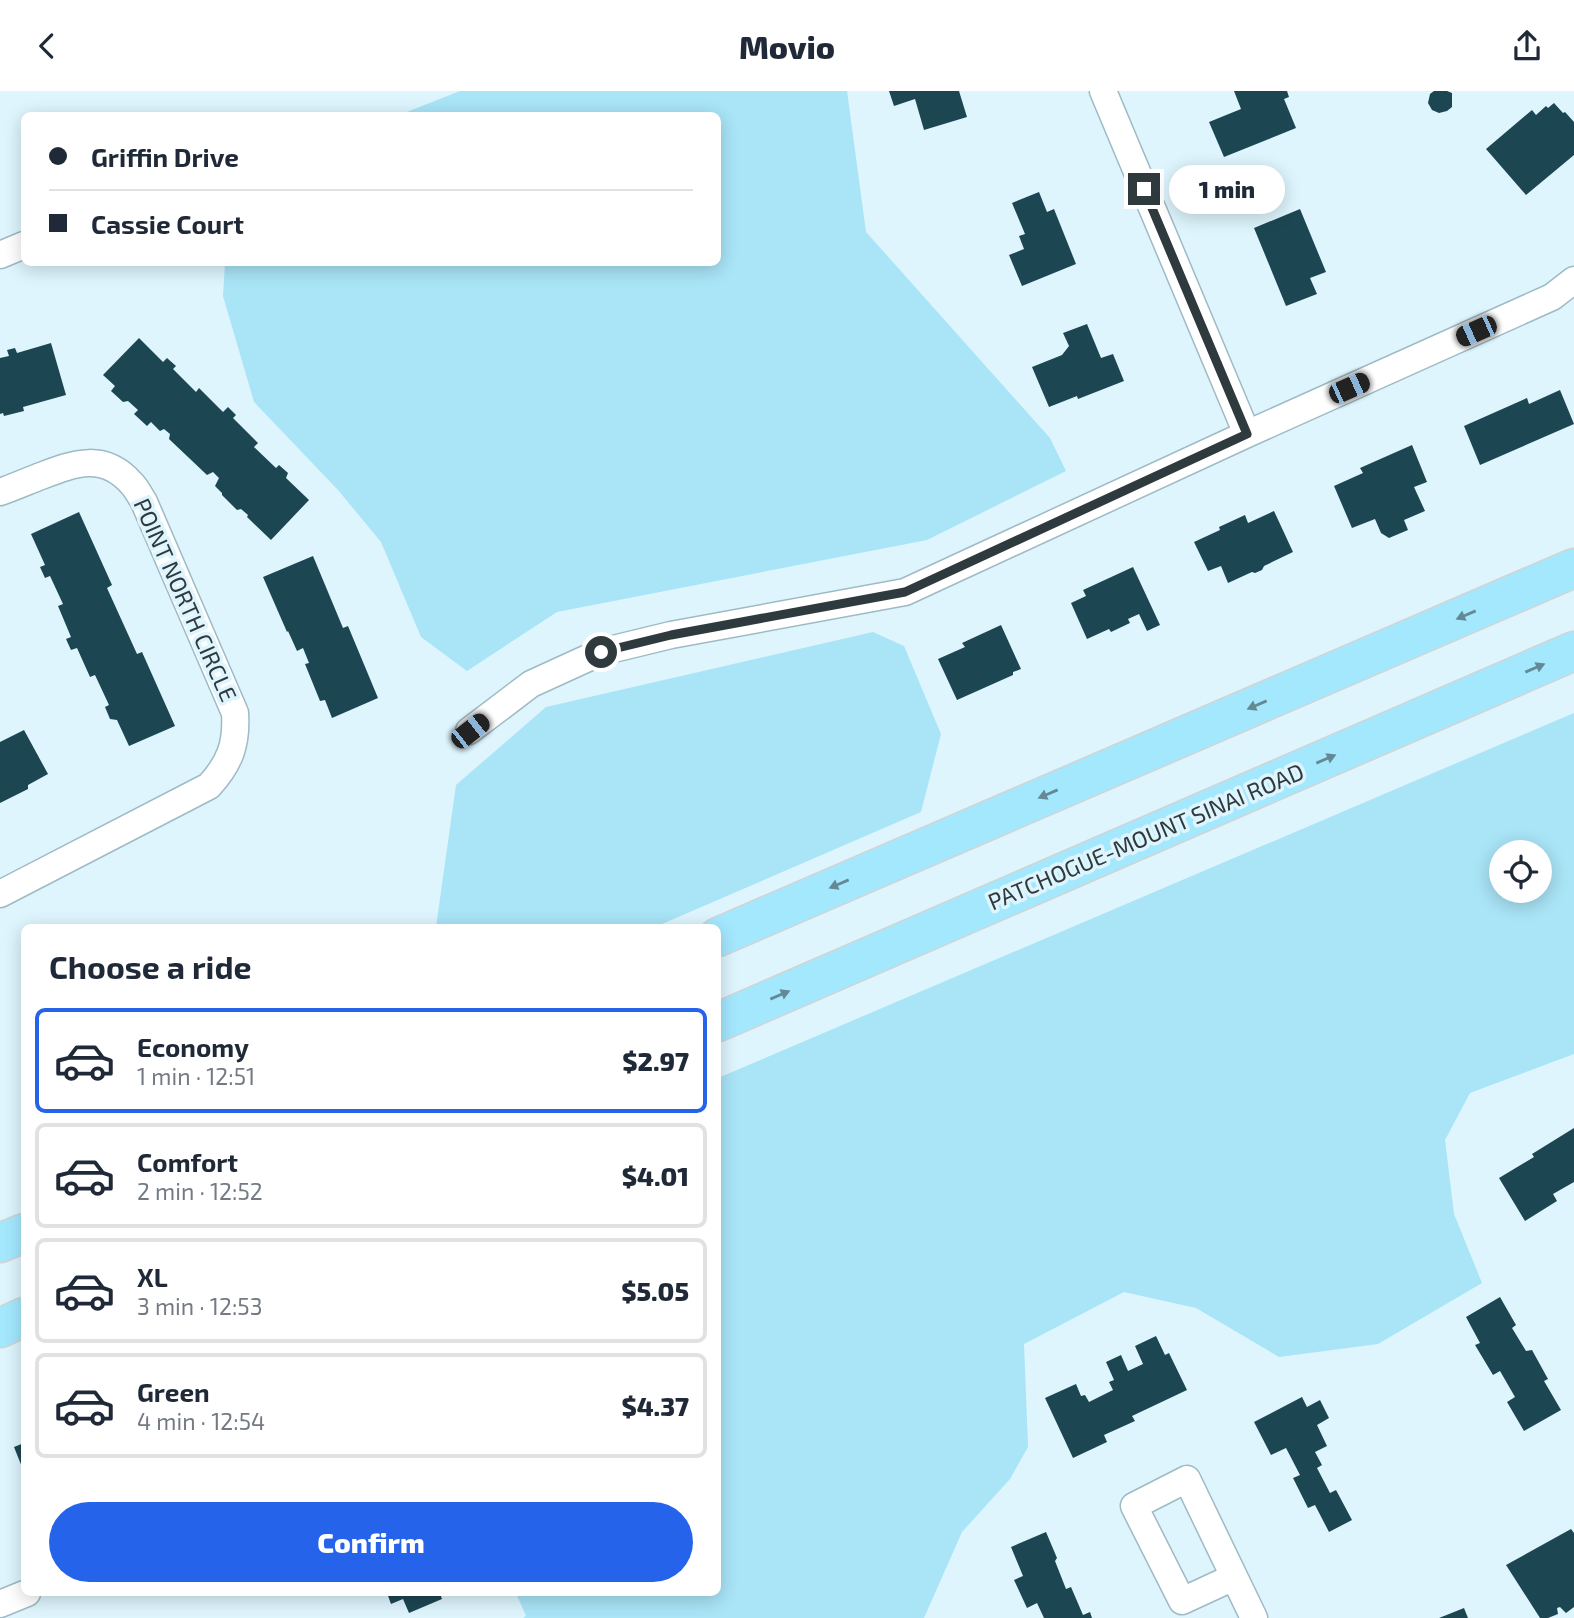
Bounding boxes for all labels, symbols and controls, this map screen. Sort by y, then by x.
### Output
icon: back [28,27,66,65]
text: Movio [739,27,835,65]
icon: share [1508,27,1546,65]
text: Griffin Drive [91,141,239,172]
callout: 1 min [1168,165,1284,213]
route end [1128,173,1160,205]
text: 1 min [1199,175,1255,203]
text: Cassie Court [91,208,244,239]
car [1453,313,1500,349]
car [1326,370,1373,406]
street label: POINT NORTH CIRCLE [128,494,243,706]
one-way arrow [1456,610,1477,621]
route start [585,636,617,668]
one-way arrow [1525,662,1545,674]
one-way arrow [1247,699,1268,710]
car [447,710,494,752]
one-way arrow [1316,753,1337,764]
street label: PATCHOGUE-MOUNT SINAI ROAD [984,757,1308,915]
one-way arrow [1038,788,1058,800]
map controls [1489,840,1552,903]
button: locate [1489,840,1552,903]
one-way arrow [828,878,849,889]
text: Choose a ride [49,947,252,985]
one-way arrow [770,989,791,1000]
icon: car [53,1029,116,1092]
text: Economy [137,1031,249,1062]
text: $2.97 [622,1045,689,1076]
text: 1 min · 12:51 [137,1062,255,1090]
icon: car [53,1144,116,1207]
text: Comfort [137,1146,238,1177]
text: $4.01 [622,1160,689,1191]
text: 2 min · 12:52 [137,1177,263,1205]
icon: car [53,1259,116,1322]
text: XL [137,1261,168,1292]
text: $5.05 [621,1275,689,1306]
text: 3 min · 12:53 [137,1292,262,1320]
icon: car [53,1374,116,1437]
text: Green [137,1376,210,1407]
text: $4.37 [621,1390,689,1421]
text: 4 min · 12:54 [137,1407,265,1435]
button: Confirm [49,1502,693,1582]

